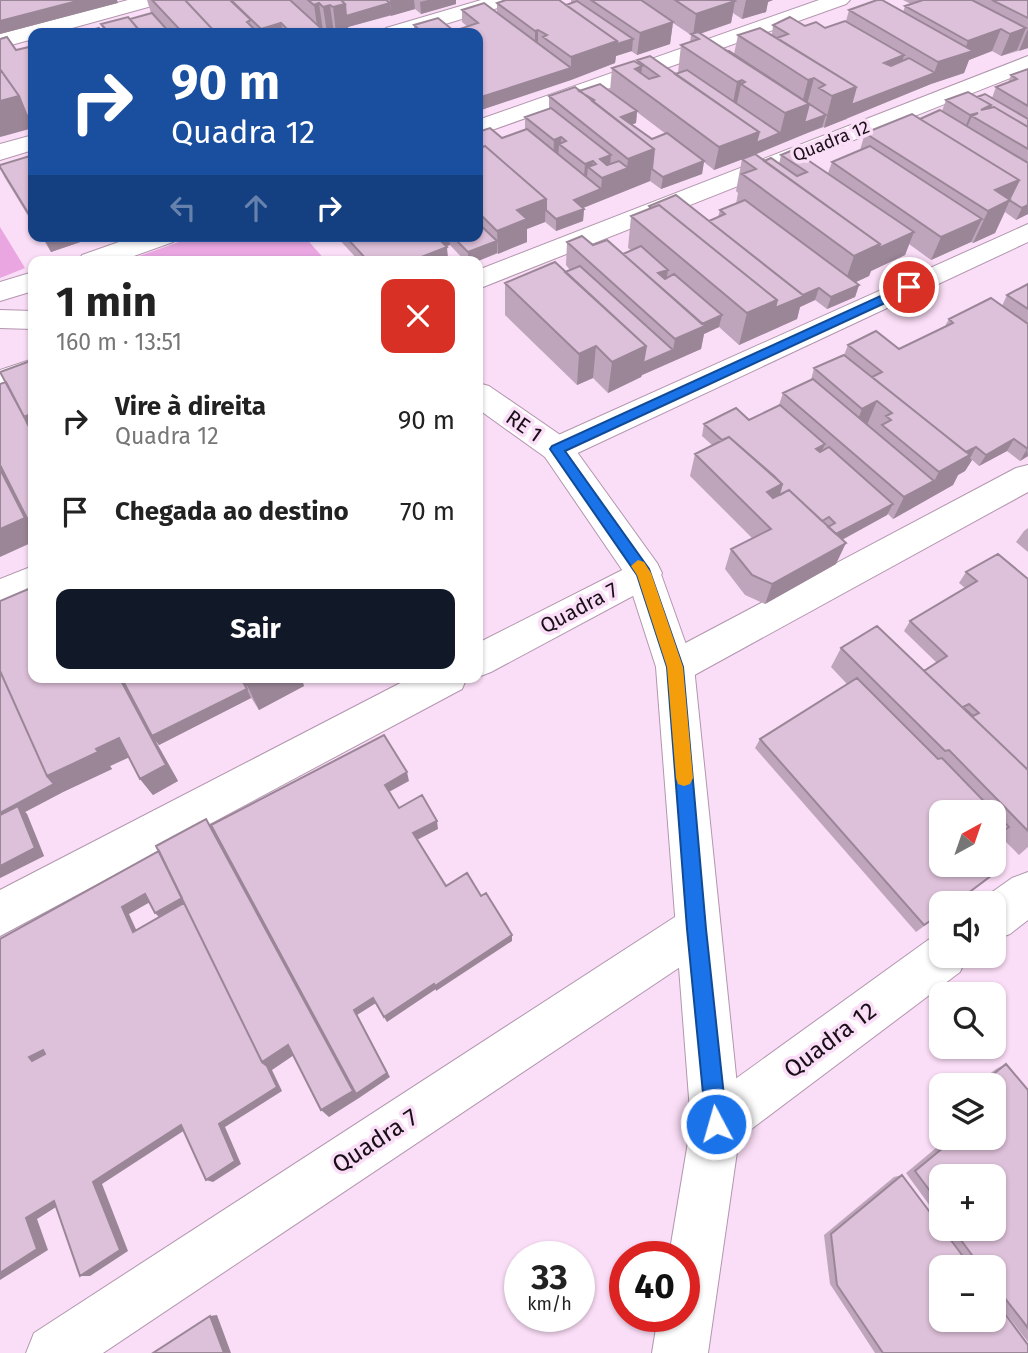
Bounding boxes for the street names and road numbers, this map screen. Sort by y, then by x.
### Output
street label: Quadra 12 [789,116,873,166]
street label: RE 1 [501,404,547,448]
street label: Quadra 7 [536,577,622,639]
street label: Quadra 12 [778,996,882,1084]
street label: Quadra 7 [327,1103,423,1179]

